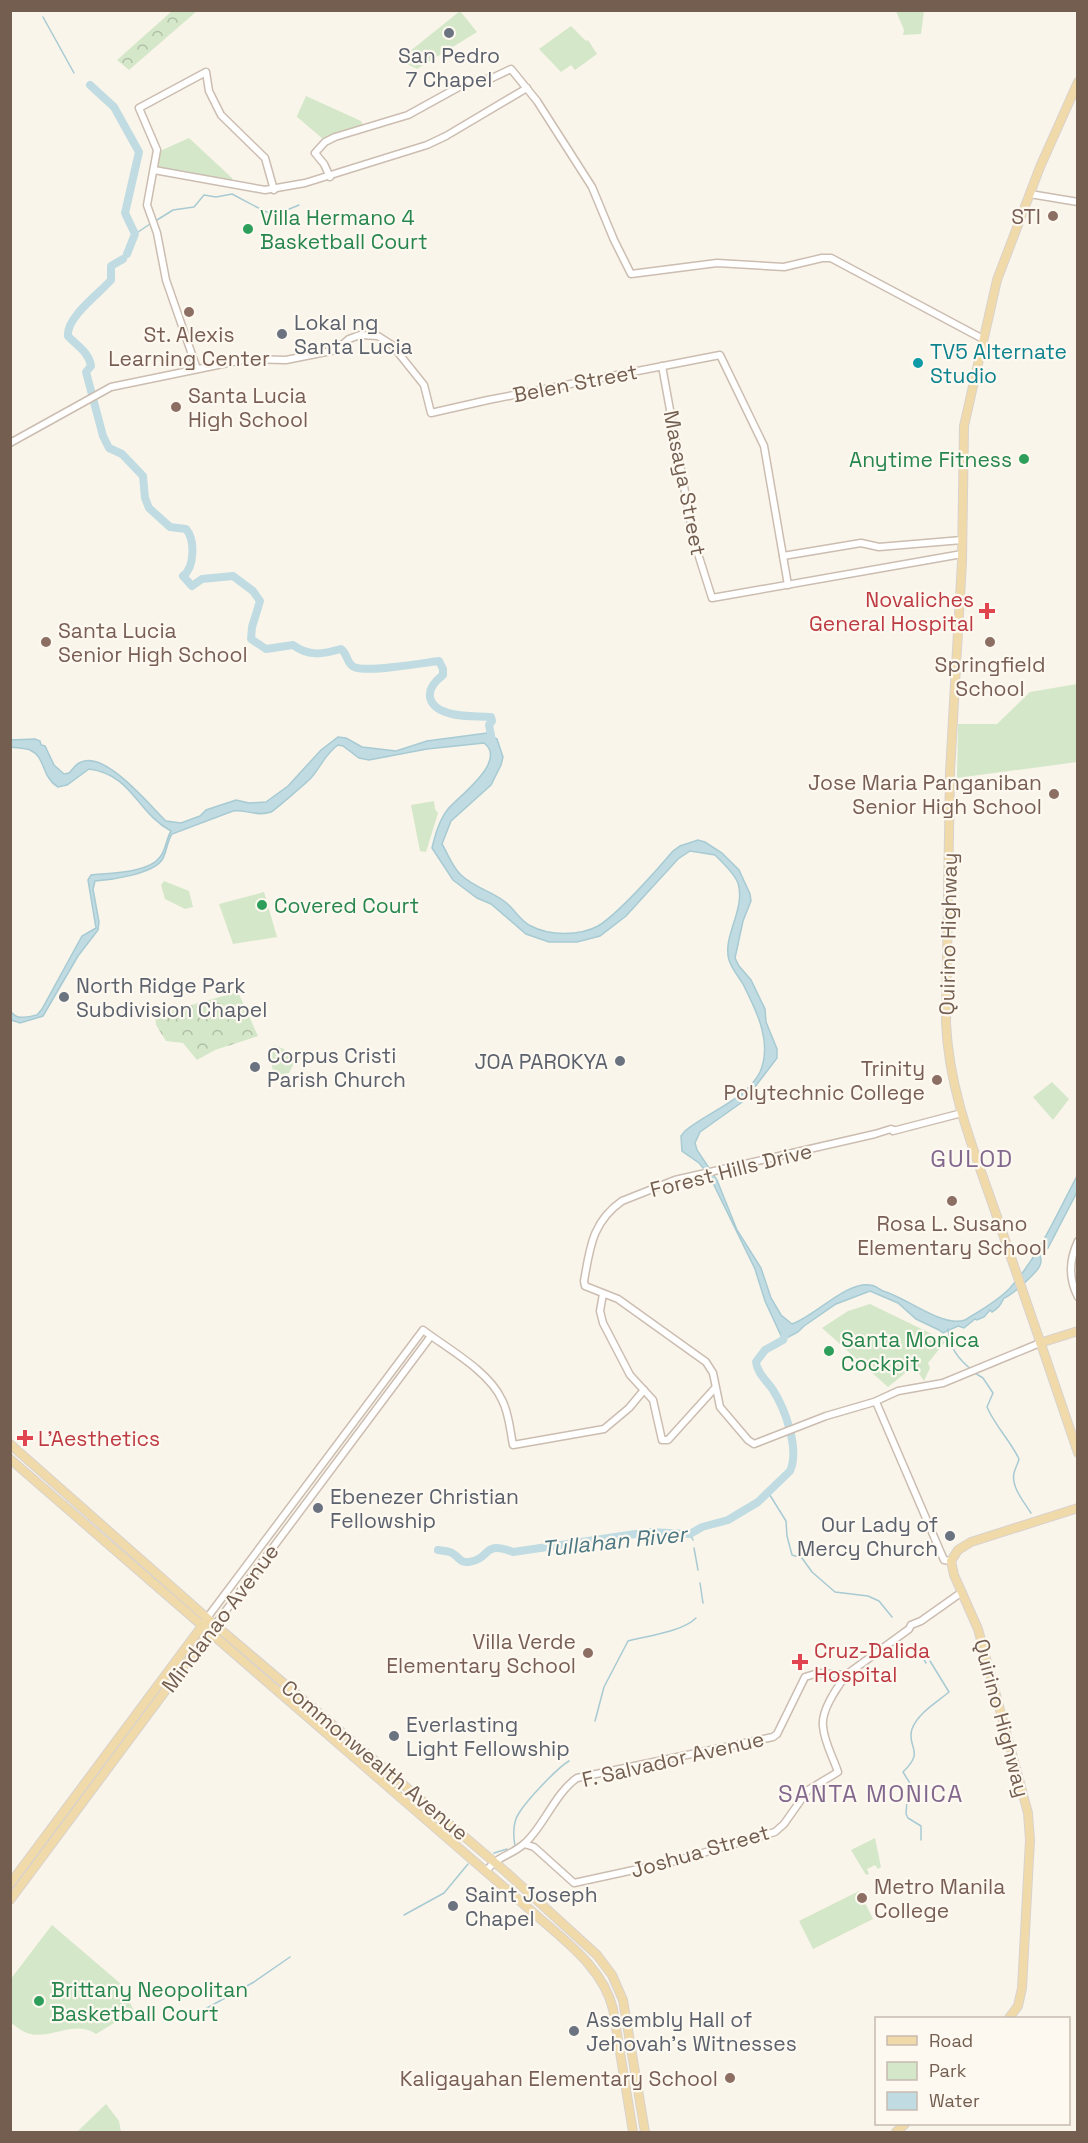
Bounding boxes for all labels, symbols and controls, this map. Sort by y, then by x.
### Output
marker: San Pedro 7 Chapel [442,26,456,40]
place label: San Pedro 7 Chapel [398,42,500,93]
place label: STI [1011,203,1041,230]
place label: Villa Hermano 4 Basketball Court [260,204,428,255]
marker: STI [1046,209,1060,223]
marker: Villa Hermano 4 Basketball Court [241,222,255,236]
marker: St. Alexis Learning Center [182,305,196,319]
place label: Lokal ng Santa Lucia [294,309,413,360]
place label: St. Alexis Learning Center [108,321,270,372]
marker: Lokal ng Santa Lucia [275,327,289,341]
place label: TV5 Alternate Studio [930,338,1067,389]
marker: TV5 Alternate Studio [911,356,925,370]
street label: Belen Street [510,358,640,408]
place label: Santa Lucia High School [188,382,308,433]
marker: Santa Lucia High School [169,400,183,414]
street label: Masaya Street [658,408,712,558]
place label: Anytime Fitness [849,446,1012,473]
marker: Anytime Fitness [1017,452,1031,466]
place label: Novaliches General Hospital [809,586,974,637]
marker: Novaliches General Hospital [978,602,996,620]
place label: Santa Lucia Senior High School [58,617,248,668]
marker: Santa Lucia Senior High School [39,635,53,649]
marker: Springfield School [983,635,997,649]
place label: Springfield School [935,651,1045,702]
place label: Jose Maria Panganiban Senior High School [808,769,1042,820]
marker: Jose Maria Panganiban Senior High School [1047,787,1061,801]
street label: Quirino Highway [933,852,963,1016]
place label: Covered Court [274,892,419,919]
marker: Covered Court [255,898,269,912]
place label: North Ridge Park Subdivision Chapel [76,972,267,1023]
marker: North Ridge Park Subdivision Chapel [57,990,71,1004]
place label: Corpus Cristi Parish Church [267,1042,406,1093]
place label: JOA PAROKYA [474,1048,608,1075]
marker: JOA PAROKYA [613,1054,627,1068]
place label: Trinity Polytechnic College [724,1055,925,1106]
marker: Corpus Cristi Parish Church [248,1060,262,1074]
marker: Trinity Polytechnic College [930,1073,944,1087]
street label: Forest Hills Drive [647,1137,815,1203]
district label: GULOD [930,1143,1014,1174]
marker: Rosa L. Susano Elementary School [945,1194,959,1208]
place label: Rosa L. Susano Elementary School [857,1210,1047,1261]
place label: Santa Monica Cockpit [841,1326,979,1377]
marker: Santa Monica Cockpit [822,1344,836,1358]
place label: L'Aesthetics [38,1425,160,1452]
marker: L'Aesthetics [16,1429,34,1447]
place label: Ebenezer Christian Fellowship [330,1483,519,1534]
marker: Ebenezer Christian Fellowship [311,1501,325,1515]
place label: Our Lady of Mercy Church [797,1511,938,1562]
water label: Tullahan River [540,1519,690,1563]
marker: Our Lady of Mercy Church [943,1529,957,1543]
street label: Mindanao Avenue [155,1539,285,1697]
place label: Villa Verde Elementary School [386,1628,576,1679]
street label: Quirino Highway [968,1636,1036,1800]
place label: Cruz-Dalida Hospital [814,1637,930,1688]
marker: Villa Verde Elementary School [581,1646,595,1660]
marker: Cruz-Dalida Hospital [791,1653,809,1671]
street label: Commonwealth Avenue [276,1674,474,1846]
place label: Everlasting Light Fellowship [406,1711,570,1762]
street label: F. Salvador Avenue [579,1725,767,1793]
marker: Everlasting Light Fellowship [387,1729,401,1743]
district label: SANTA MONICA [778,1778,964,1809]
street label: Joshua Street [627,1818,773,1884]
place label: Metro Manila College [874,1873,1005,1924]
place label: Saint Joseph Chapel [465,1881,598,1932]
marker: Metro Manila College [855,1891,869,1905]
marker: Saint Joseph Chapel [446,1899,460,1913]
place label: Brittany Neopolitan Basketball Court [51,1976,248,2027]
marker: Brittany Neopolitan Basketball Court [32,1994,46,2008]
place label: Assembly Hall of Jehovah's Witnesses [586,2006,797,2057]
legend [875,2017,1070,2125]
marker: Assembly Hall of Jehovah's Witnesses [567,2024,581,2038]
text: Road [929,2029,973,2052]
text: Park [929,2059,967,2082]
place label: Kaligayahan Elementary School [400,2065,718,2092]
marker: Kaligayahan Elementary School [723,2071,737,2085]
text: Water [929,2089,980,2112]

